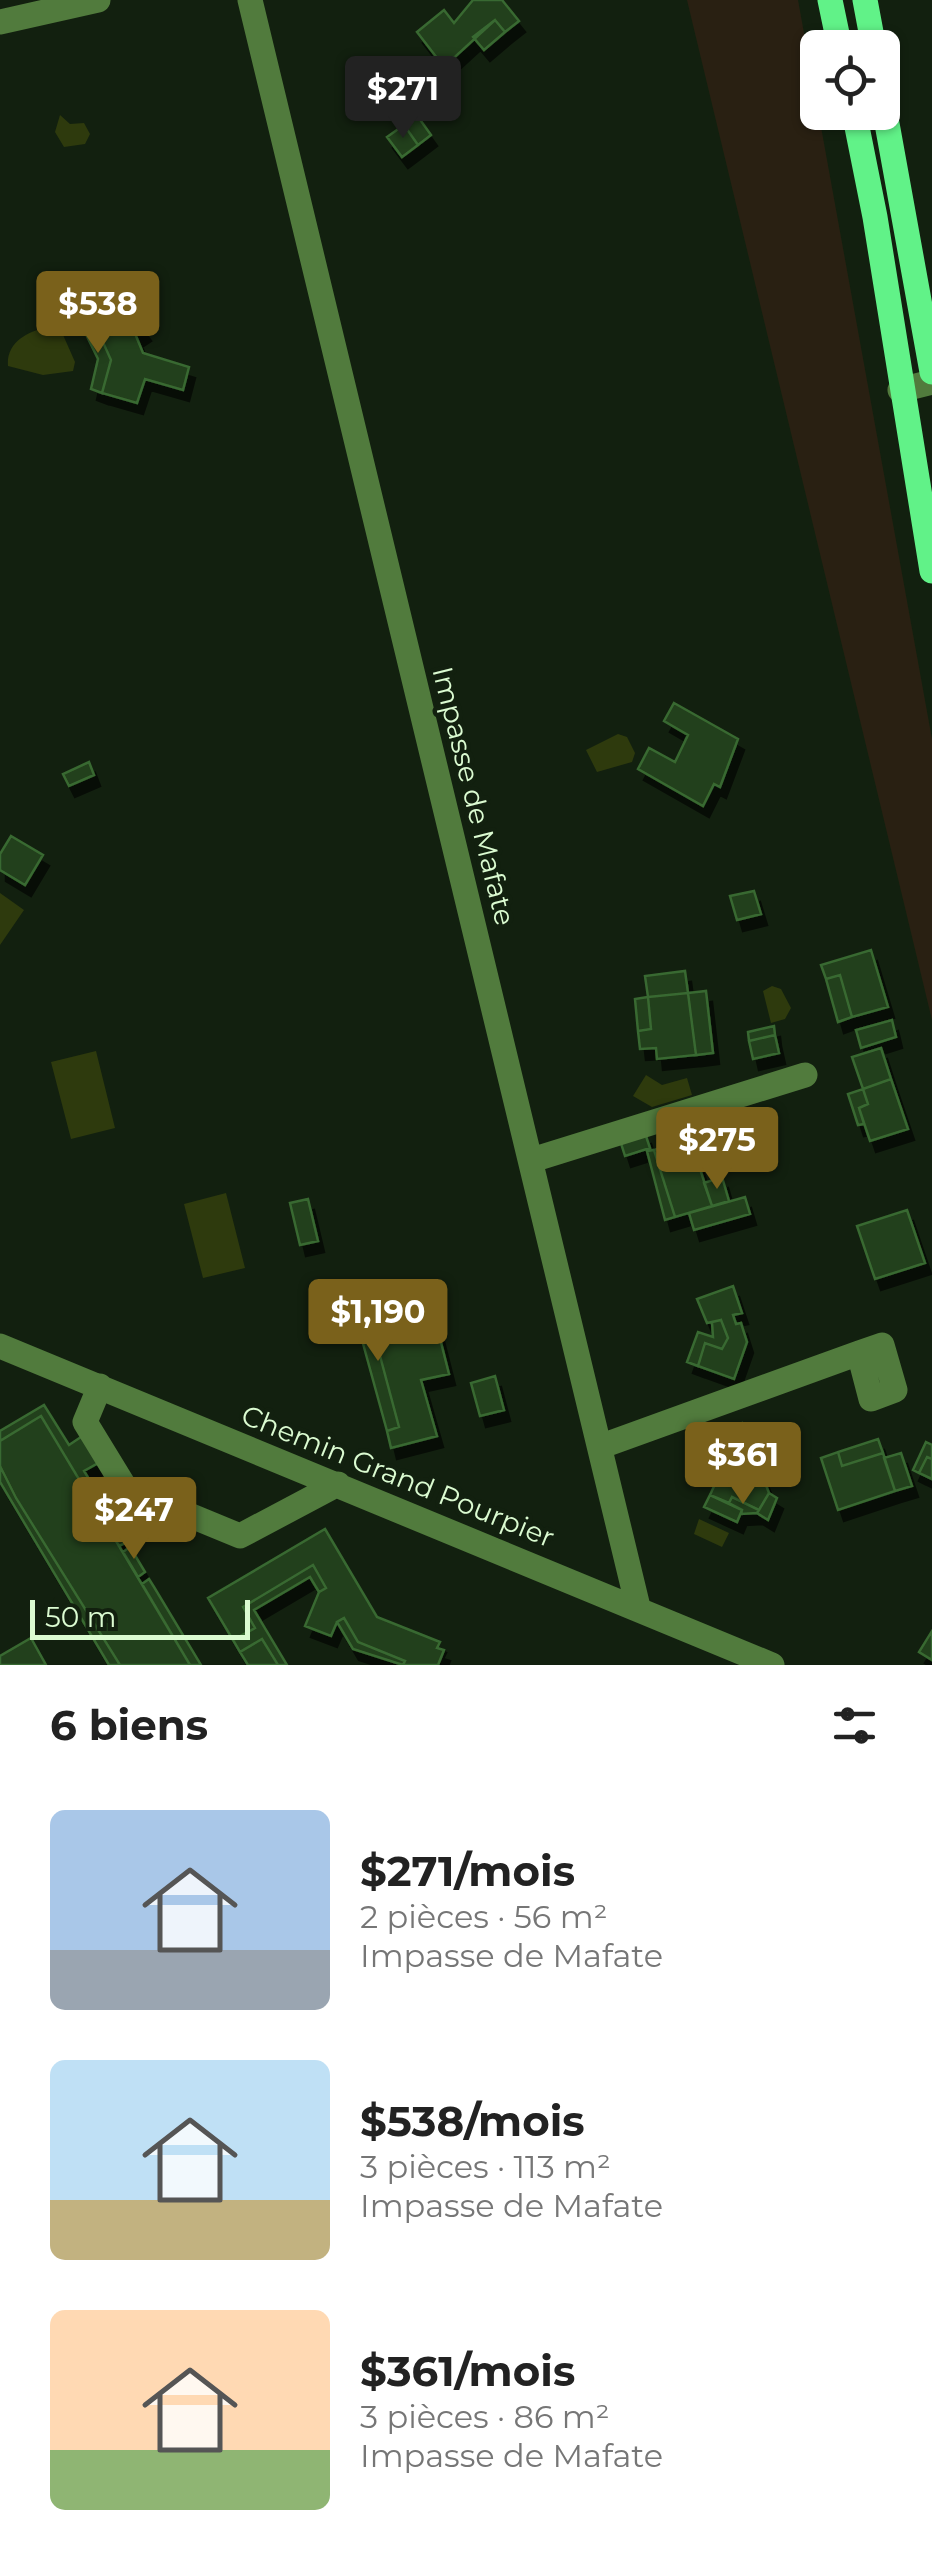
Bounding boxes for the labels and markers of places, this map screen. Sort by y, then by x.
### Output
pin: $271 [344,56,462,141]
pin: $538 [39,271,157,356]
pin: $275 [658,1107,776,1192]
pin: $1,190 [297,1279,459,1364]
pin: $361 [684,1422,802,1507]
pin: $247 [75,1477,193,1562]

